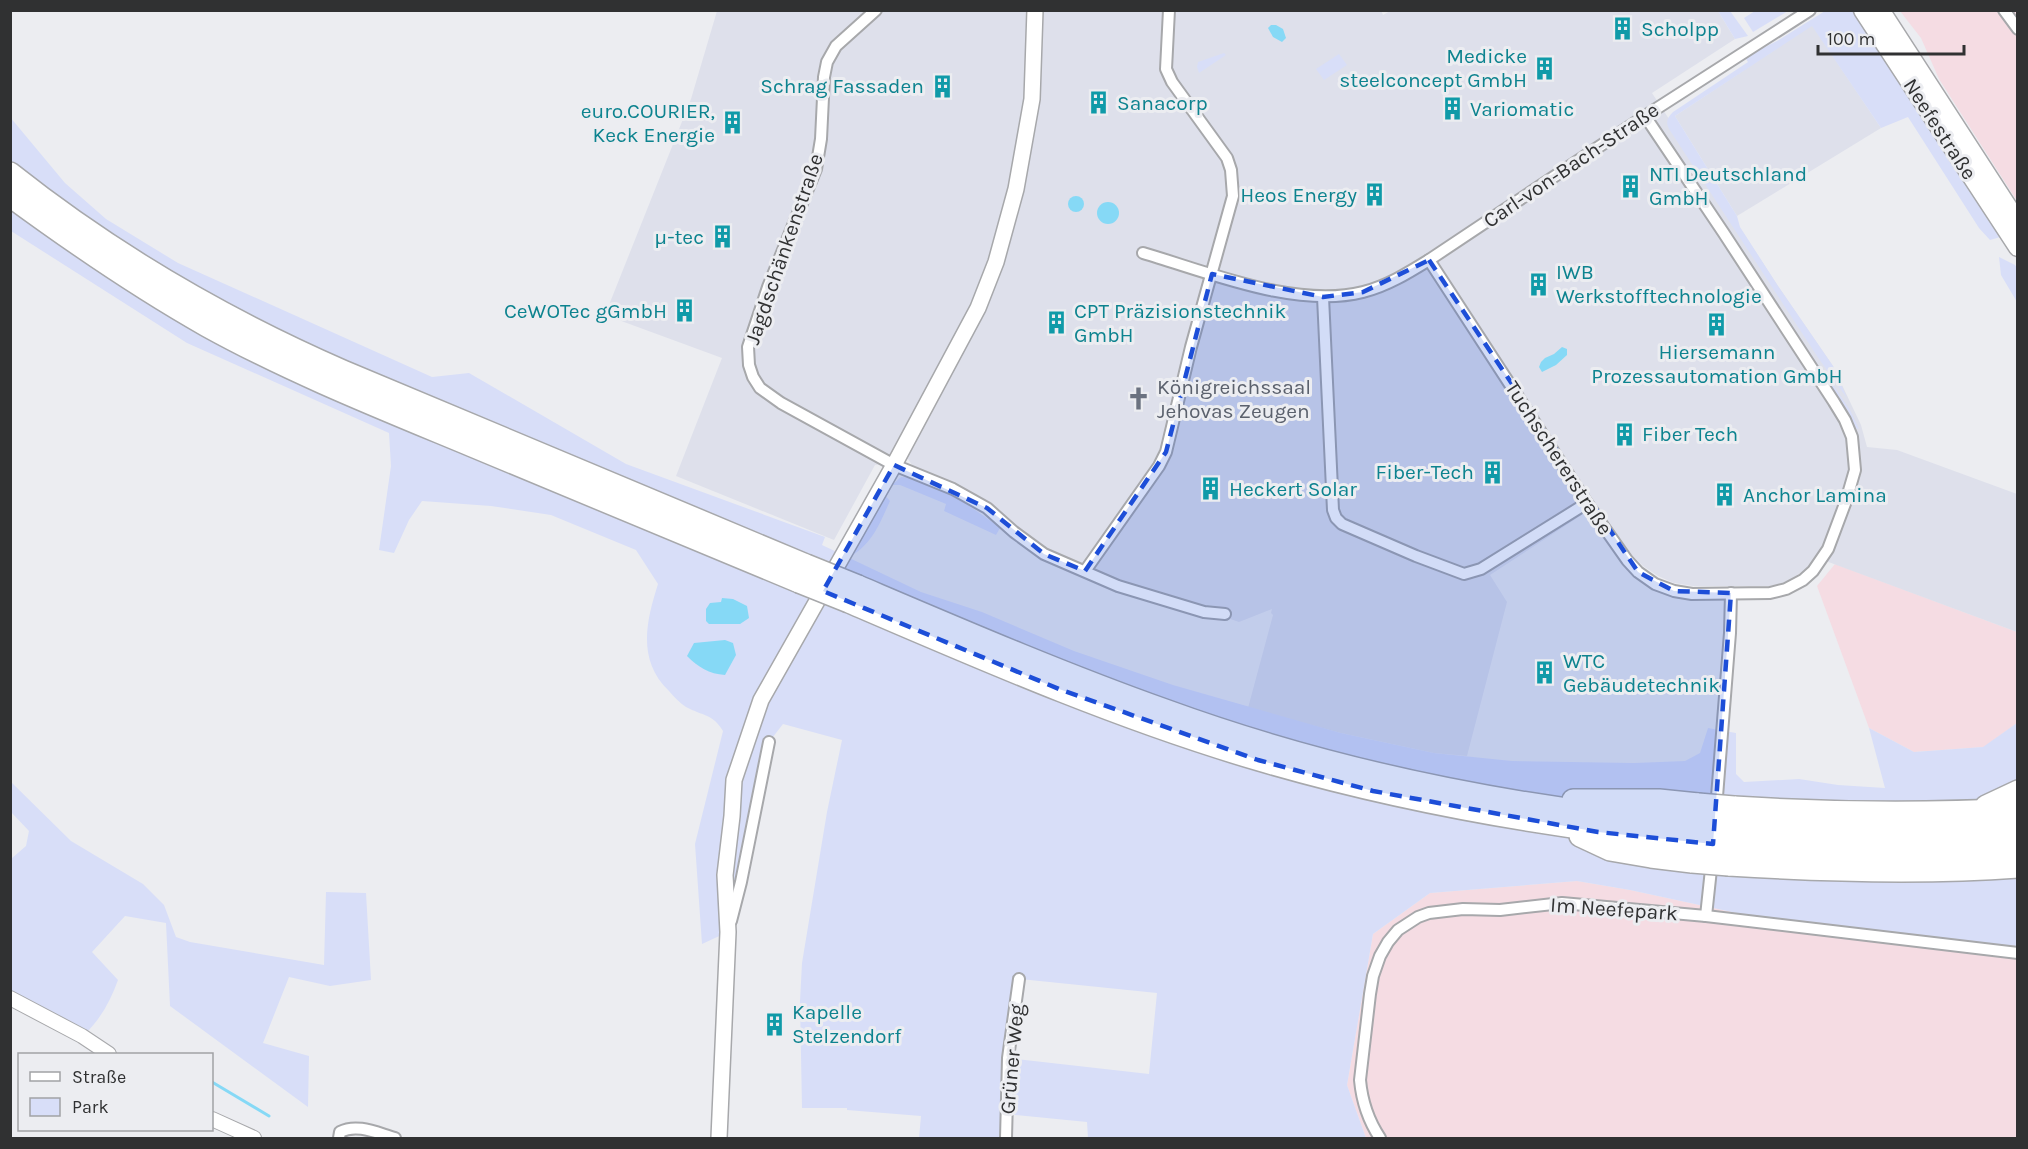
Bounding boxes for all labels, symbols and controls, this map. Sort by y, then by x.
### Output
building icon: Scholpp [1610,16,1636,42]
place label: Scholpp [1641,17,1719,41]
scale bar [1818,18,1964,56]
text: 100 m [1827,28,1875,50]
place label: Medicke steelconcept GmbH [1339,44,1527,92]
building icon: Medicke steelconcept GmbH [1532,55,1558,81]
building icon: Schrag Fassaden [929,73,955,99]
place label: Schrag Fassaden [760,74,924,98]
street label: Neefestraße [1898,74,1982,184]
building icon: Sanacorp [1086,90,1112,116]
place label: Sanacorp [1117,91,1208,115]
building icon: Variomatic [1439,96,1465,122]
place label: Variomatic [1470,97,1574,121]
street label: Carl-von-Bach-Straße [1479,97,1663,233]
place label: euro.COURIER, Keck Energie [581,99,715,147]
building icon: euro.COURIER, Keck Energie [720,110,746,136]
street label: Jagdschänkenstraße [740,150,828,348]
place label: NTI Deutschland GmbH [1649,162,1807,210]
building icon: NTI Deutschland GmbH [1618,173,1644,199]
building icon: Heos Energy [1362,182,1388,208]
place label: Heos Energy [1240,183,1357,207]
building icon: µ-tec [709,224,735,250]
place label: µ-tec [654,225,704,249]
place label: IWB Werkstofftechnologie [1556,260,1762,308]
building icon: IWB Werkstofftechnologie [1525,271,1551,297]
building icon: CeWOTec gGmbH [672,298,698,324]
place label: CeWOTec gGmbH [504,299,667,323]
place label: CPT Präzisionstechnik GmbH [1074,299,1287,347]
building icon: CPT Präzisionstechnik GmbH [1043,310,1069,336]
building icon: Hiersemann Prozessautomation GmbH [1704,311,1730,337]
place label: Hiersemann Prozessautomation GmbH [1591,340,1843,388]
place label: Königreichssaal Jehovas Zeugen [1157,375,1311,423]
street label: Tuchschererstraße [1500,377,1618,539]
church icon: Königreichssaal Jehovas Zeugen [1126,386,1152,412]
building icon: Fiber Tech [1611,421,1637,447]
place label: Fiber Tech [1642,422,1738,446]
building icon: Fiber-Tech [1479,459,1505,485]
place label: Fiber-Tech [1375,460,1474,484]
building icon: Heckert Solar [1198,476,1224,502]
place label: Heckert Solar [1229,477,1357,501]
building icon: Anchor Lamina [1712,482,1738,508]
place label: Anchor Lamina [1743,483,1887,507]
place label: WTC Gebäudetechnik [1563,649,1720,697]
building icon: WTC Gebäudetechnik [1532,660,1558,686]
street label: Im Neefepark [1549,893,1679,925]
place label: Kapelle Stelzendorf [792,1000,902,1048]
street label: Grüner Weg [995,1003,1029,1115]
building icon: Kapelle Stelzendorf [761,1011,787,1037]
legend [18,1053,213,1131]
text: Straße [72,1066,126,1088]
text: Park [72,1096,109,1118]

